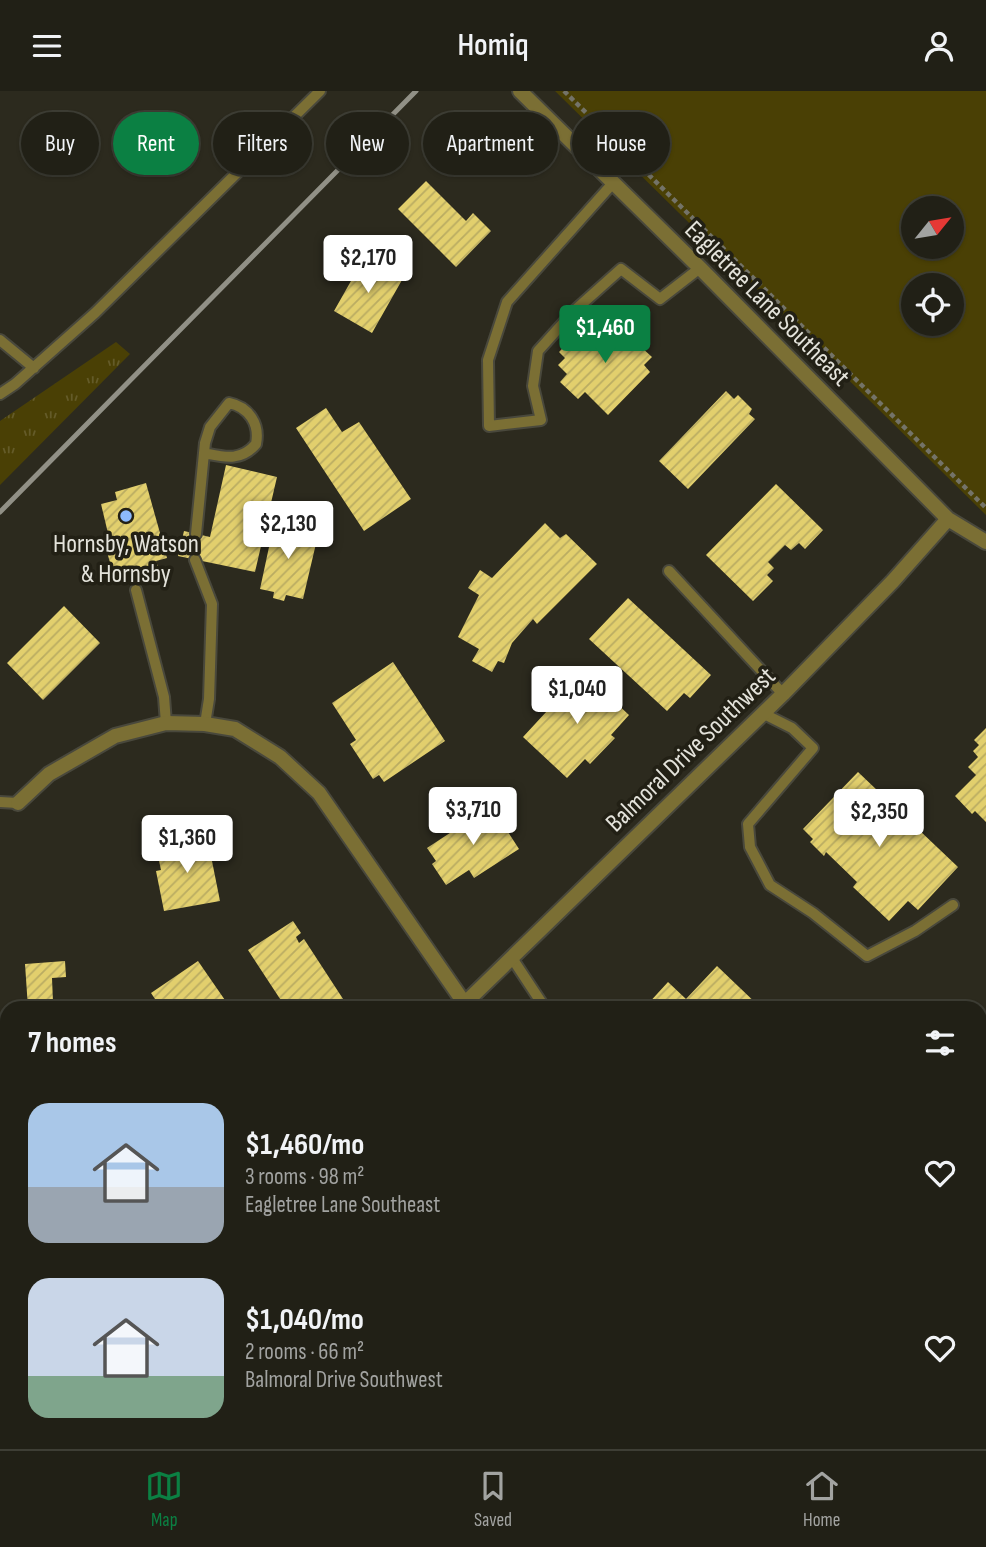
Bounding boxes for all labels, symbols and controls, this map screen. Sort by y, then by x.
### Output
text: Homiq [457,26,529,65]
icon: menu [28,27,66,65]
icon: person [920,27,958,65]
chip: Buy [21,112,99,175]
chip: Rent [113,112,199,175]
chip: Filters [213,112,312,175]
chip: New [326,112,409,175]
chip: Apartment [423,112,558,175]
chip: House [572,112,670,175]
north arrow [901,196,964,259]
map controls [901,196,964,336]
street label: Eagletree Lane Southeast [678,215,856,393]
pin: $2,170 [311,235,425,295]
text: $2,170 [339,244,397,272]
button: locate [901,273,964,336]
pin: $1,460 [548,306,662,365]
text: $1,460 [575,314,635,342]
pin: $2,130 [231,501,345,561]
marker: Hornsby, Watson & Hornsby [118,508,134,524]
text: $2,130 [259,510,317,538]
place label: Hornsby, Watson & Hornsby [53,529,199,590]
street label: Balmoral Drive Southwest [600,661,782,839]
pin: $1,040 [520,667,634,726]
text: $1,040 [547,675,607,703]
pin: $3,710 [416,787,530,847]
pin: $2,350 [822,789,936,849]
text: $3,710 [445,796,501,824]
text: $2,350 [850,798,908,826]
pin: $1,360 [130,815,244,875]
text: $1,360 [158,824,216,852]
icon: filters [921,1024,959,1062]
text: 7 homes [28,1025,116,1061]
text: $1,460/mo [245,1127,364,1163]
icon: home [84,1131,168,1215]
icon: heart [921,1154,959,1192]
text: 3 rooms · 98 m² [245,1163,364,1191]
text: Eagletree Lane Southeast [245,1191,440,1219]
text: $1,040/mo [245,1302,364,1338]
icon: home [84,1306,168,1390]
icon: heart [921,1329,959,1367]
text: 2 rooms · 66 m² [245,1338,364,1366]
text: Balmoral Drive Southwest [245,1366,443,1394]
tab: Map [145,1467,183,1532]
tab: Saved [474,1467,512,1532]
tab: Home [803,1467,841,1532]

